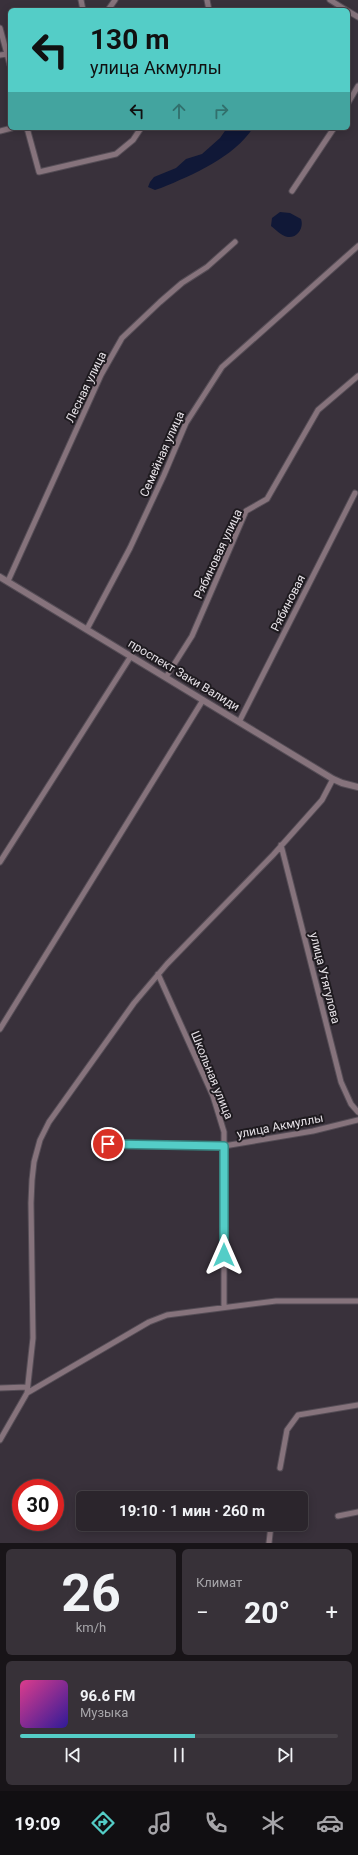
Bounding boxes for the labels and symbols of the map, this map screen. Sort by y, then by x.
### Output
street label: Лесная улица [63,349,109,425]
street label: Семейная улица [137,409,187,499]
street label: Рябиновая улица [191,507,245,601]
street label: Рябиновая [268,572,308,634]
street label: проспект Заки Валиди [126,636,242,714]
street label: улица Утягулова [307,931,343,1025]
street label: Школьная улица [188,1029,236,1121]
street label: улица Акмуллы [236,1111,324,1141]
pin [91,1127,125,1161]
position arrow [203,1234,245,1276]
speed limit sign: 30 [12,1479,64,1531]

